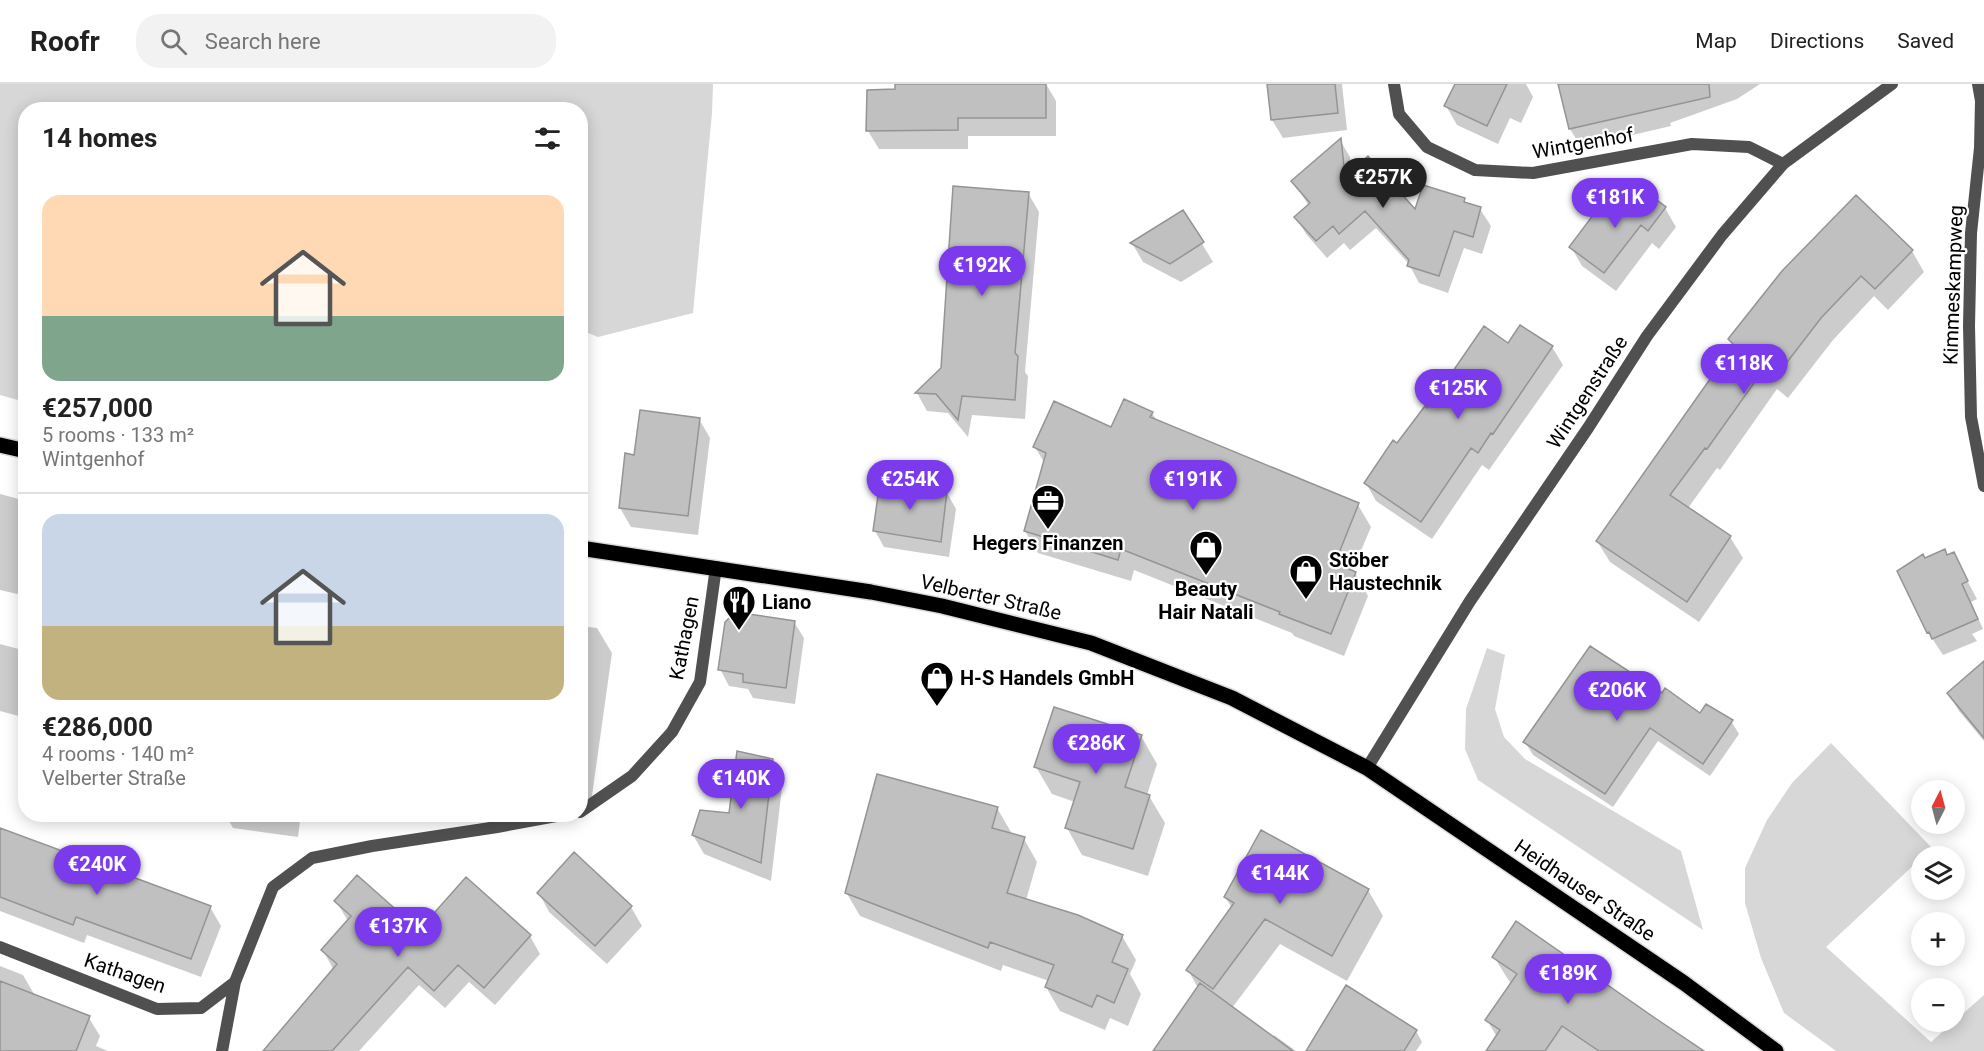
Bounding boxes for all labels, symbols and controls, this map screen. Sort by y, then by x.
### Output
search box [136,14,556,68]
text: Roofr [30,25,100,58]
icon: search [157,25,190,58]
text: Search here [205,29,321,54]
text: Map [1695,29,1737,53]
text: Directions [1770,29,1864,53]
text: Saved [1897,29,1954,53]
icon: filters [531,122,564,155]
street label: Wintgenhof [1530,122,1636,164]
text: 14 homes [42,123,157,153]
pin: €257K [1341,158,1425,209]
text: €257K [1354,165,1412,189]
pin: €181K [1573,178,1657,229]
text: €181K [1586,185,1644,209]
street label: Kimmeskampweg [1938,205,1968,365]
icon: home [249,234,357,342]
pin: €192K [940,246,1024,297]
text: €192K [953,253,1011,277]
street label: Wintgenstraße [1542,331,1632,453]
pin: €118K [1702,344,1786,395]
text: €118K [1715,351,1773,375]
pin: €125K [1416,369,1500,420]
text: €125K [1429,376,1487,400]
text: €257,000 [42,393,153,423]
text: 5 rooms · 133 m² [42,423,194,447]
text: Wintgenhof [42,447,144,471]
pin: €254K [868,460,952,511]
pin: €191K [1151,460,1235,511]
text: €254K [881,467,939,491]
text: €191K [1164,467,1222,491]
office icon: Hegers Finanzen [1030,483,1066,530]
shop icon: Beauty Hair Natali [1188,529,1224,576]
place label: Hegers Finanzen [972,531,1124,555]
place label: Stöber Haustechnik [1329,548,1442,595]
icon: home [249,553,357,661]
shop icon: Stöber Haustechnik [1288,553,1324,600]
street label: Velberter Straße [918,569,1064,625]
place label: Beauty Hair Natali [1158,577,1254,624]
restaurant icon: Liano [721,584,757,631]
place label: Liano [762,590,811,614]
street label: Kathagen [664,594,704,682]
shop icon: H-S Handels GmbH [919,660,955,707]
place label: H-S Handels GmbH [960,666,1134,690]
pin: €206K [1575,671,1659,722]
text: €206K [1588,678,1646,702]
text: €286,000 [42,712,153,742]
pin: €286K [1054,724,1138,775]
text: €286K [1067,731,1125,755]
text: 4 rooms · 140 m² [42,742,194,766]
pin: €140K [699,759,783,810]
text: Velberter Straße [42,766,186,790]
text: €140K [712,766,770,790]
north arrow [1911,780,1965,834]
map controls [1911,780,1965,1032]
street label: Heidhauser Straße [1510,834,1660,946]
pin: €240K [55,845,139,896]
button: layers [1911,846,1965,900]
text: €240K [68,852,126,876]
pin: €144K [1238,854,1322,905]
text: €144K [1251,861,1309,885]
pin: €137K [356,907,440,958]
button: + [1911,912,1965,966]
text: €137K [369,914,427,938]
street label: Kathagen [81,948,169,998]
pin: €189K [1526,954,1610,1005]
text: €189K [1539,961,1597,985]
button: − [1911,978,1965,1032]

